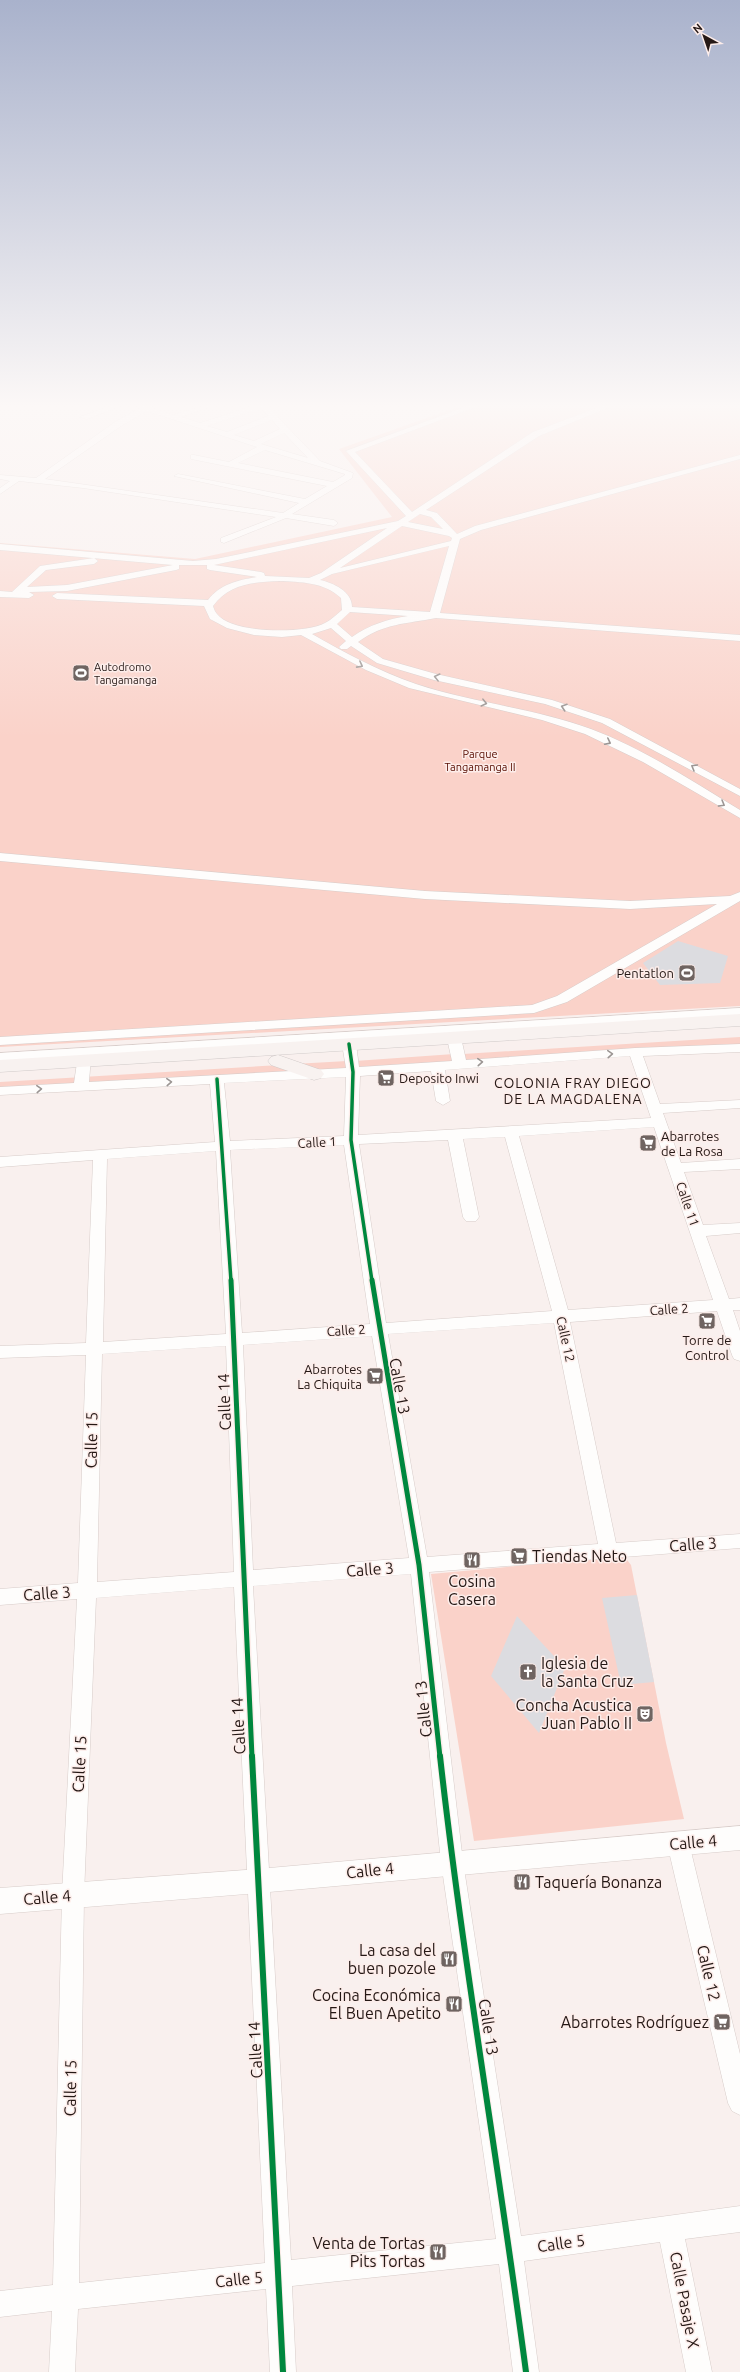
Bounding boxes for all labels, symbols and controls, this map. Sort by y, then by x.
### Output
north arrow [684,16,724,56]
text: N [691,21,705,36]
one-way arrow [356,660,363,668]
place label: Autodromo Tangamanga [94,661,157,686]
sports icon: Autodromo Tangamanga [71,663,91,683]
one-way arrow [434,674,440,682]
one-way arrow [481,699,487,707]
one-way arrow [560,703,567,712]
one-way arrow [604,737,611,744]
park label: Parque Tangamanga II [444,748,516,773]
one-way arrow [691,765,698,772]
one-way arrow [718,800,725,807]
sports icon: Pentatlon [677,963,697,983]
place label: Pentatlon [617,966,674,980]
one-way arrow [607,1050,613,1059]
one-way arrow [477,1058,483,1067]
supermarket icon: Deposito Inwi [376,1068,396,1088]
place label: Deposito Inwi [399,1071,479,1085]
district label: COLONIA FRAY DIEGO DE LA MAGDALENA [494,1075,652,1107]
one-way arrow [166,1078,172,1086]
one-way arrow [36,1084,42,1093]
place label: Abarrotes de La Rosa [661,1129,723,1158]
supermarket icon: Abarrotes de La Rosa [638,1133,658,1153]
street label: Calle 1 [297,1134,337,1150]
street label: Calle 11 [674,1180,702,1228]
street label: Calle 2 [649,1301,689,1317]
supermarket icon: Torre de Control [697,1311,717,1331]
street label: Calle 12 [554,1315,578,1363]
street label: Calle 2 [326,1322,366,1338]
place label: Torre de Control [683,1333,731,1362]
street label: Calle 13 [386,1356,414,1416]
place label: Abarrotes La Chiquita [297,1362,362,1391]
supermarket icon: Abarrotes La Chiquita [365,1366,385,1386]
street label: Calle 14 [214,1373,234,1431]
street label: Calle 15 [82,1411,100,1469]
street label: Calle 3 [668,1533,718,1555]
supermarket icon: Tiendas Neto [509,1546,529,1566]
place label: Tiendas Neto [532,1547,627,1565]
restaurant icon: Cosina Casera [462,1550,482,1570]
street label: Calle 3 [345,1558,395,1580]
place label: Cosina Casera [448,1572,496,1608]
street label: Calle 3 [22,1582,72,1604]
place label: Iglesia de la Santa Cruz [541,1654,633,1690]
church icon: Iglesia de la Santa Cruz [518,1662,538,1682]
street label: Calle 13 [411,1680,435,1738]
place label: Concha Acustica Juan Pablo II [516,1696,632,1732]
street label: Calle 14 [228,1697,248,1755]
theatre icon: Concha Acustica Juan Pablo II [635,1704,655,1724]
street label: Calle 15 [69,1735,89,1793]
street label: Calle 4 [668,1831,718,1853]
street label: Calle 4 [345,1859,395,1881]
restaurant icon: Taquería Bonanza [512,1872,532,1892]
place label: Taquería Bonanza [535,1873,662,1891]
street label: Calle 4 [22,1886,72,1908]
place label: La casa del buen pozole [348,1941,436,1977]
street label: Calle 12 [694,1943,724,2003]
restaurant icon: La casa del buen pozole [439,1949,459,1969]
place label: Cocina Económica El Buen Apetito [312,1986,441,2022]
restaurant icon: Cocina Económica El Buen Apetito [444,1994,464,2014]
street label: Calle 13 [476,1997,502,2057]
supermarket icon: Abarrotes Rodríguez [712,2012,732,2032]
place label: Abarrotes Rodríguez [561,2013,709,2031]
street label: Calle 14 [245,2021,265,2079]
street label: Calle 15 [61,2059,79,2117]
street label: Calle 5 [536,2231,586,2255]
place label: Venta de Tortas Pits Tortas [312,2234,425,2270]
restaurant icon: Venta de Tortas Pits Tortas [428,2242,448,2262]
street label: Calle Pasaje X [667,2250,703,2350]
street label: Calle 5 [214,2268,264,2290]

